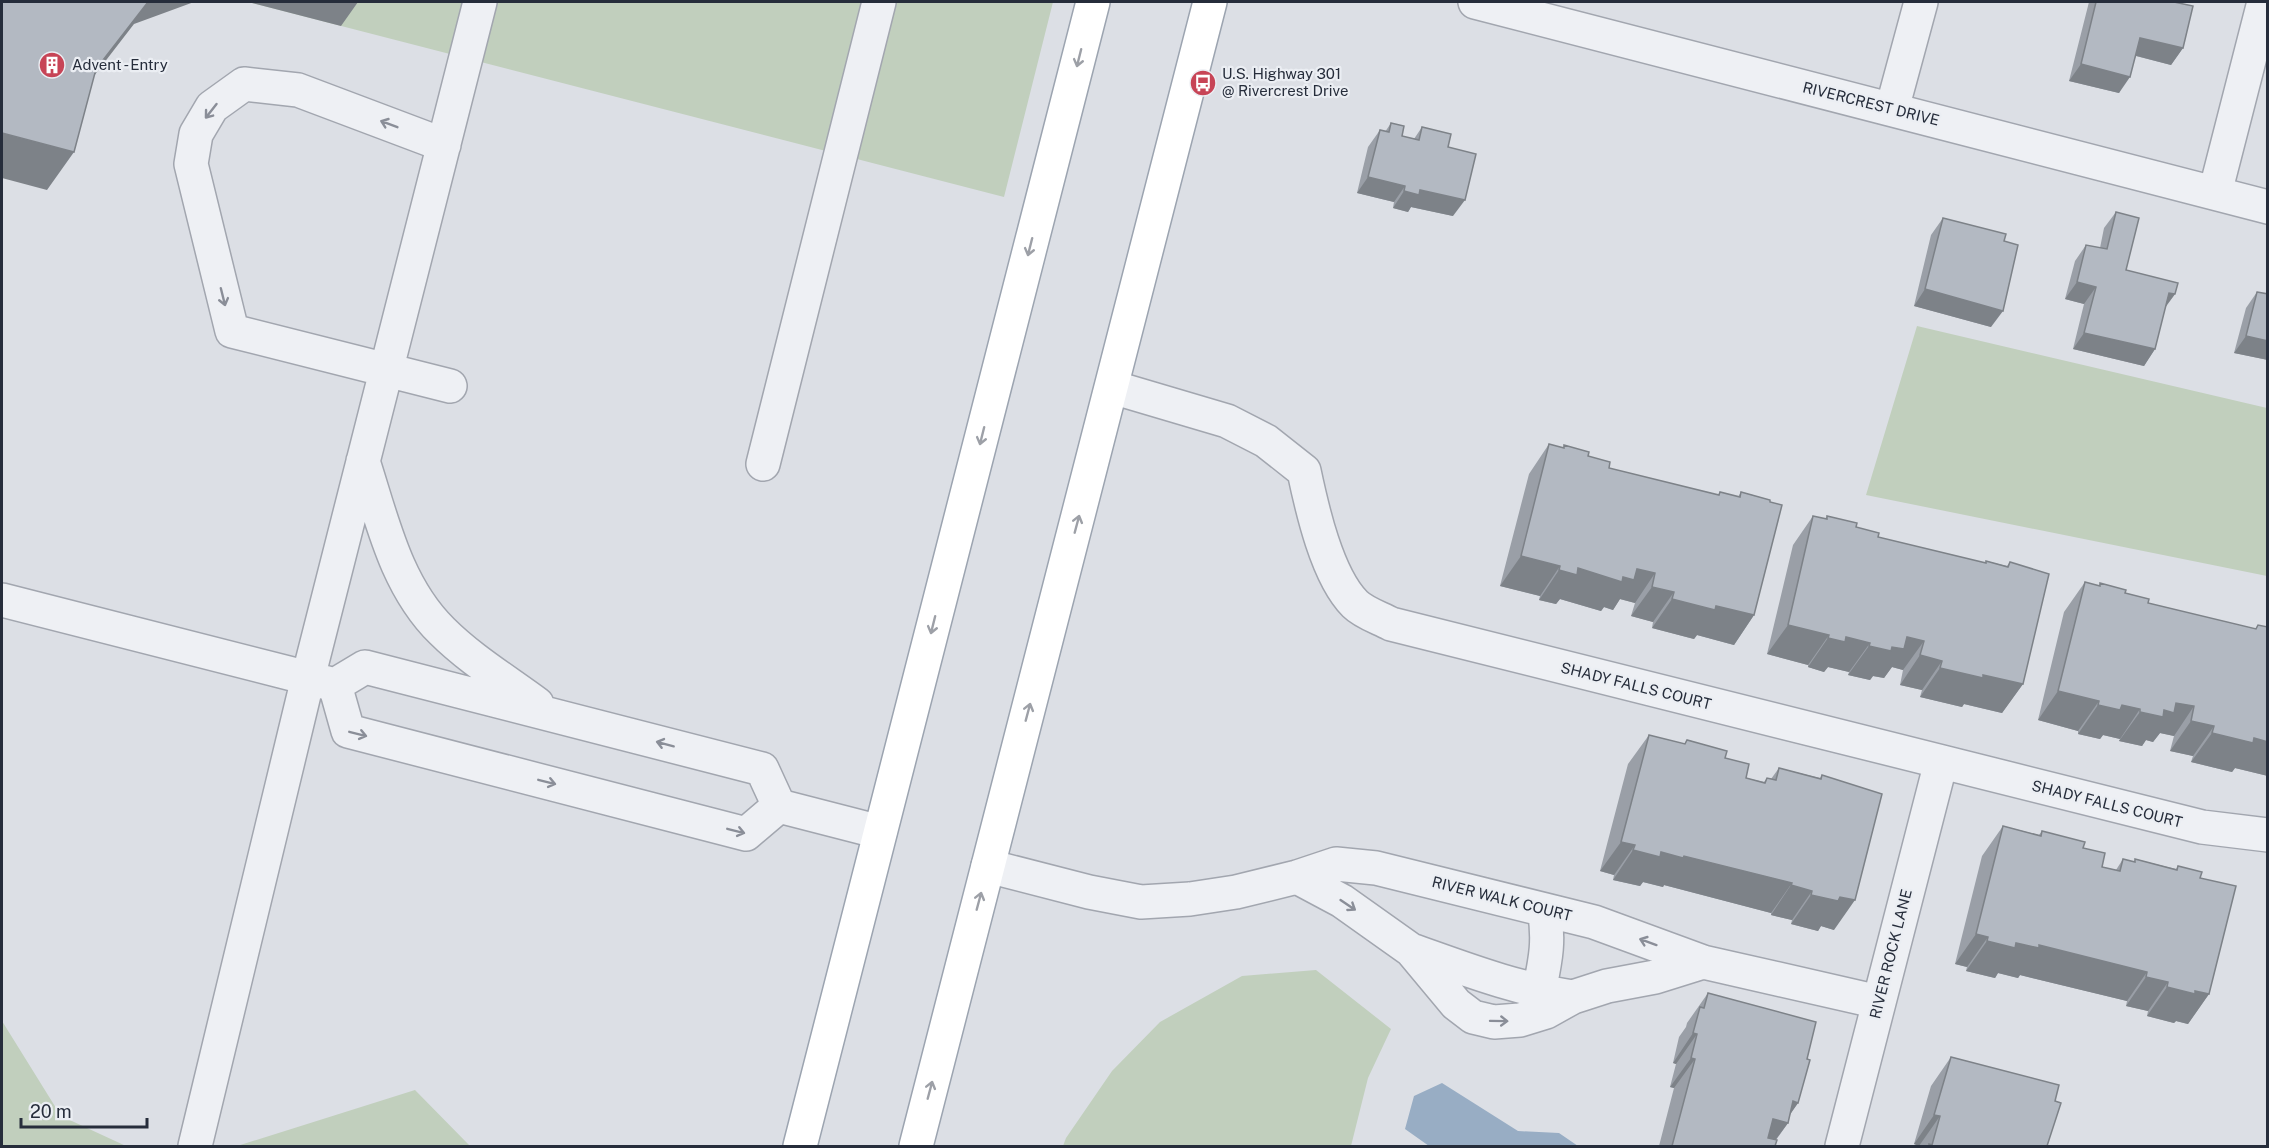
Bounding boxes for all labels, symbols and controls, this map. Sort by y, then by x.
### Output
one-way arrow [1072,48,1084,67]
building icon: Advent - Entry [37,50,67,80]
place label: Advent - Entry [72,56,168,73]
place label: U.S. Highway 301 @ Rivercrest Drive [1222,65,1348,99]
bus stop icon: U.S. Highway 301 @ Rivercrest Drive [1188,68,1218,98]
street label: RIVERCREST DRIVE [1801,78,1941,129]
one-way arrow [205,103,218,119]
one-way arrow [380,118,399,129]
one-way arrow [1024,237,1036,256]
one-way arrow [218,287,230,306]
one-way arrow [975,426,987,445]
one-way arrow [1072,514,1083,533]
one-way arrow [927,615,939,634]
street label: SHADY FALLS COURT [1559,659,1713,713]
one-way arrow [1023,703,1034,722]
one-way arrow [348,728,367,740]
one-way arrow [656,738,675,749]
one-way arrow [537,777,556,789]
street label: SHADY FALLS COURT [2030,777,2184,831]
one-way arrow [726,826,745,838]
street label: RIVER WALK COURT [1430,873,1574,924]
street label: RIVER ROCK LANE [1866,887,1915,1020]
one-way arrow [974,892,986,911]
one-way arrow [1339,899,1356,911]
one-way arrow [1640,936,1658,947]
one-way arrow [1488,1015,1508,1026]
one-way arrow [925,1081,937,1100]
scale bar [21,1091,147,1129]
text: 20 m [30,1101,72,1122]

